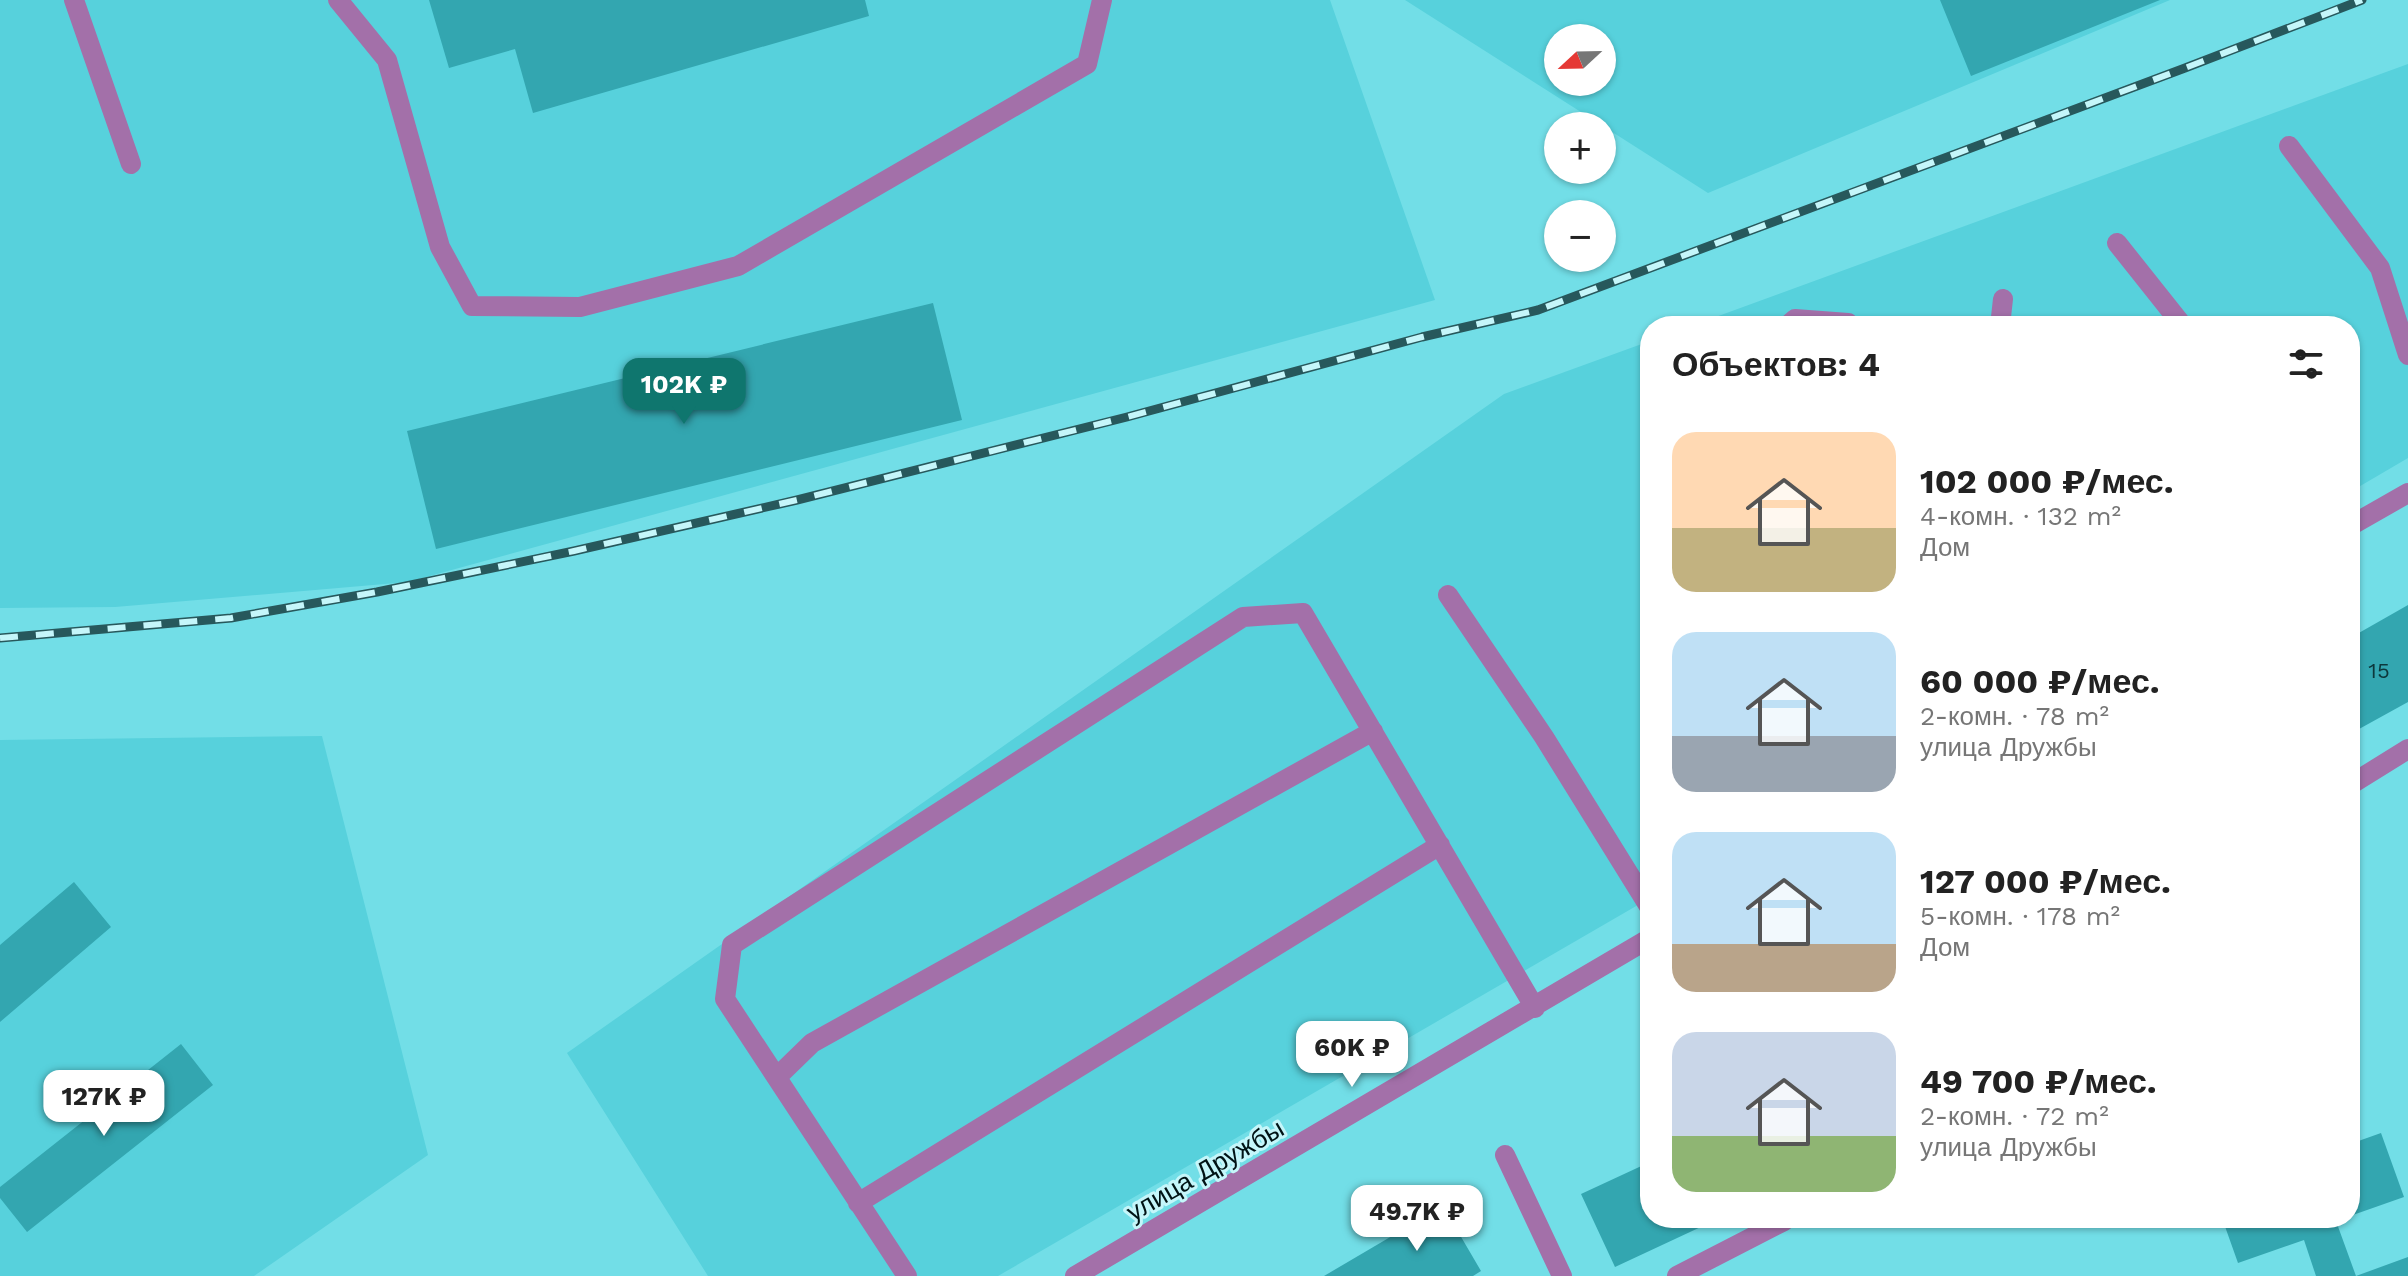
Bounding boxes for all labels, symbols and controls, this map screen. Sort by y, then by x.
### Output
north arrow [1544,24,1616,96]
map controls [1544,24,1616,272]
button: + [1544,112,1616,184]
button: − [1544,200,1616,272]
icon: filters [2284,342,2328,386]
text: Объектов: 4 [1672,344,1880,384]
pin: 102K ₽ [619,358,749,426]
text: 102K ₽ [641,369,727,399]
text: 102 000 ₽/мес. [1920,461,2174,501]
icon: home [1736,464,1832,560]
text: 4-комн. · 132 m² [1920,501,2121,531]
text: Дом [1920,532,1970,562]
house number: 15 [2368,658,2390,683]
text: 60 000 ₽/мес. [1920,661,2160,701]
icon: home [1736,664,1832,760]
text: 2-комн. · 78 m² [1920,701,2109,731]
text: улица Дружбы [1920,732,2097,762]
text: 127 000 ₽/мес. [1920,861,2171,901]
icon: home [1736,864,1832,960]
text: 5-комн. · 178 m² [1920,901,2120,931]
text: Дом [1920,932,1970,962]
pin: 60K ₽ [1296,1021,1408,1089]
text: 60K ₽ [1314,1032,1390,1062]
text: 49 700 ₽/мес. [1920,1061,2157,1101]
icon: home [1736,1064,1832,1160]
pin: 127K ₽ [39,1070,169,1138]
text: 127K ₽ [61,1081,147,1111]
text: 2-комн. · 72 m² [1920,1101,2109,1131]
street label: улица Дружбы [1121,1113,1289,1227]
text: улица Дружбы [1920,1132,2097,1162]
pin: 49.7K ₽ [1343,1185,1491,1253]
text: 49.7K ₽ [1369,1196,1465,1226]

